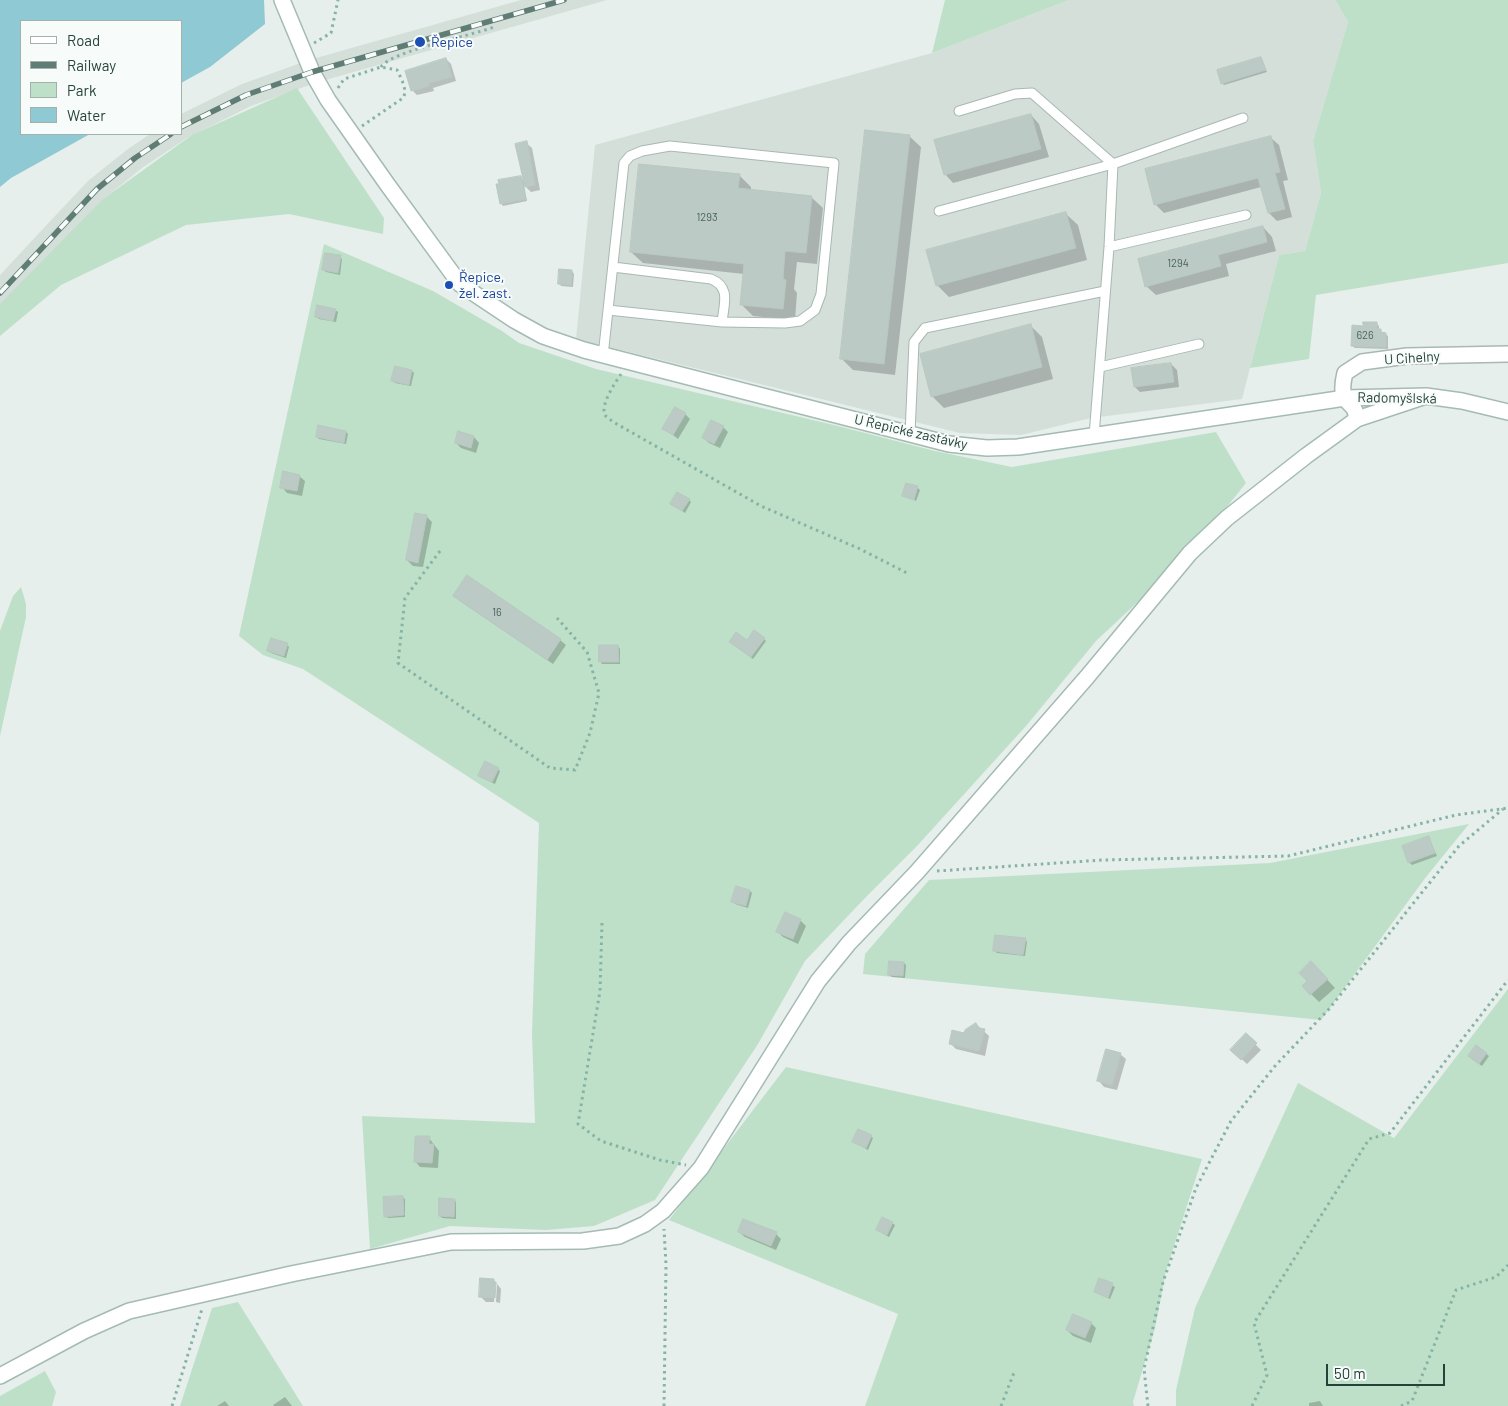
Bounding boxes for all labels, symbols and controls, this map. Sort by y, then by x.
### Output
legend [20,20,182,135]
text: Road [67,31,100,49]
place label: Řepice [431,34,473,50]
marker: Řepice [413,35,427,49]
text: Railway [67,56,116,74]
text: Park [67,81,96,99]
text: Water [67,106,106,124]
house number: 1293 [696,210,718,224]
house number: 1294 [1167,256,1189,270]
place label: Řepice, žel. zast. [459,269,512,302]
marker: Řepice, žel. zast. [443,279,455,291]
house number: 626 [1356,328,1374,342]
street label: U Cihelny [1384,348,1440,368]
street label: Radomyšlská [1357,389,1437,407]
street label: U Řepické zastávky [853,411,969,453]
house number: 16 [492,605,502,619]
scale bar [1328,1354,1447,1386]
text: 50 m [1334,1364,1366,1382]

